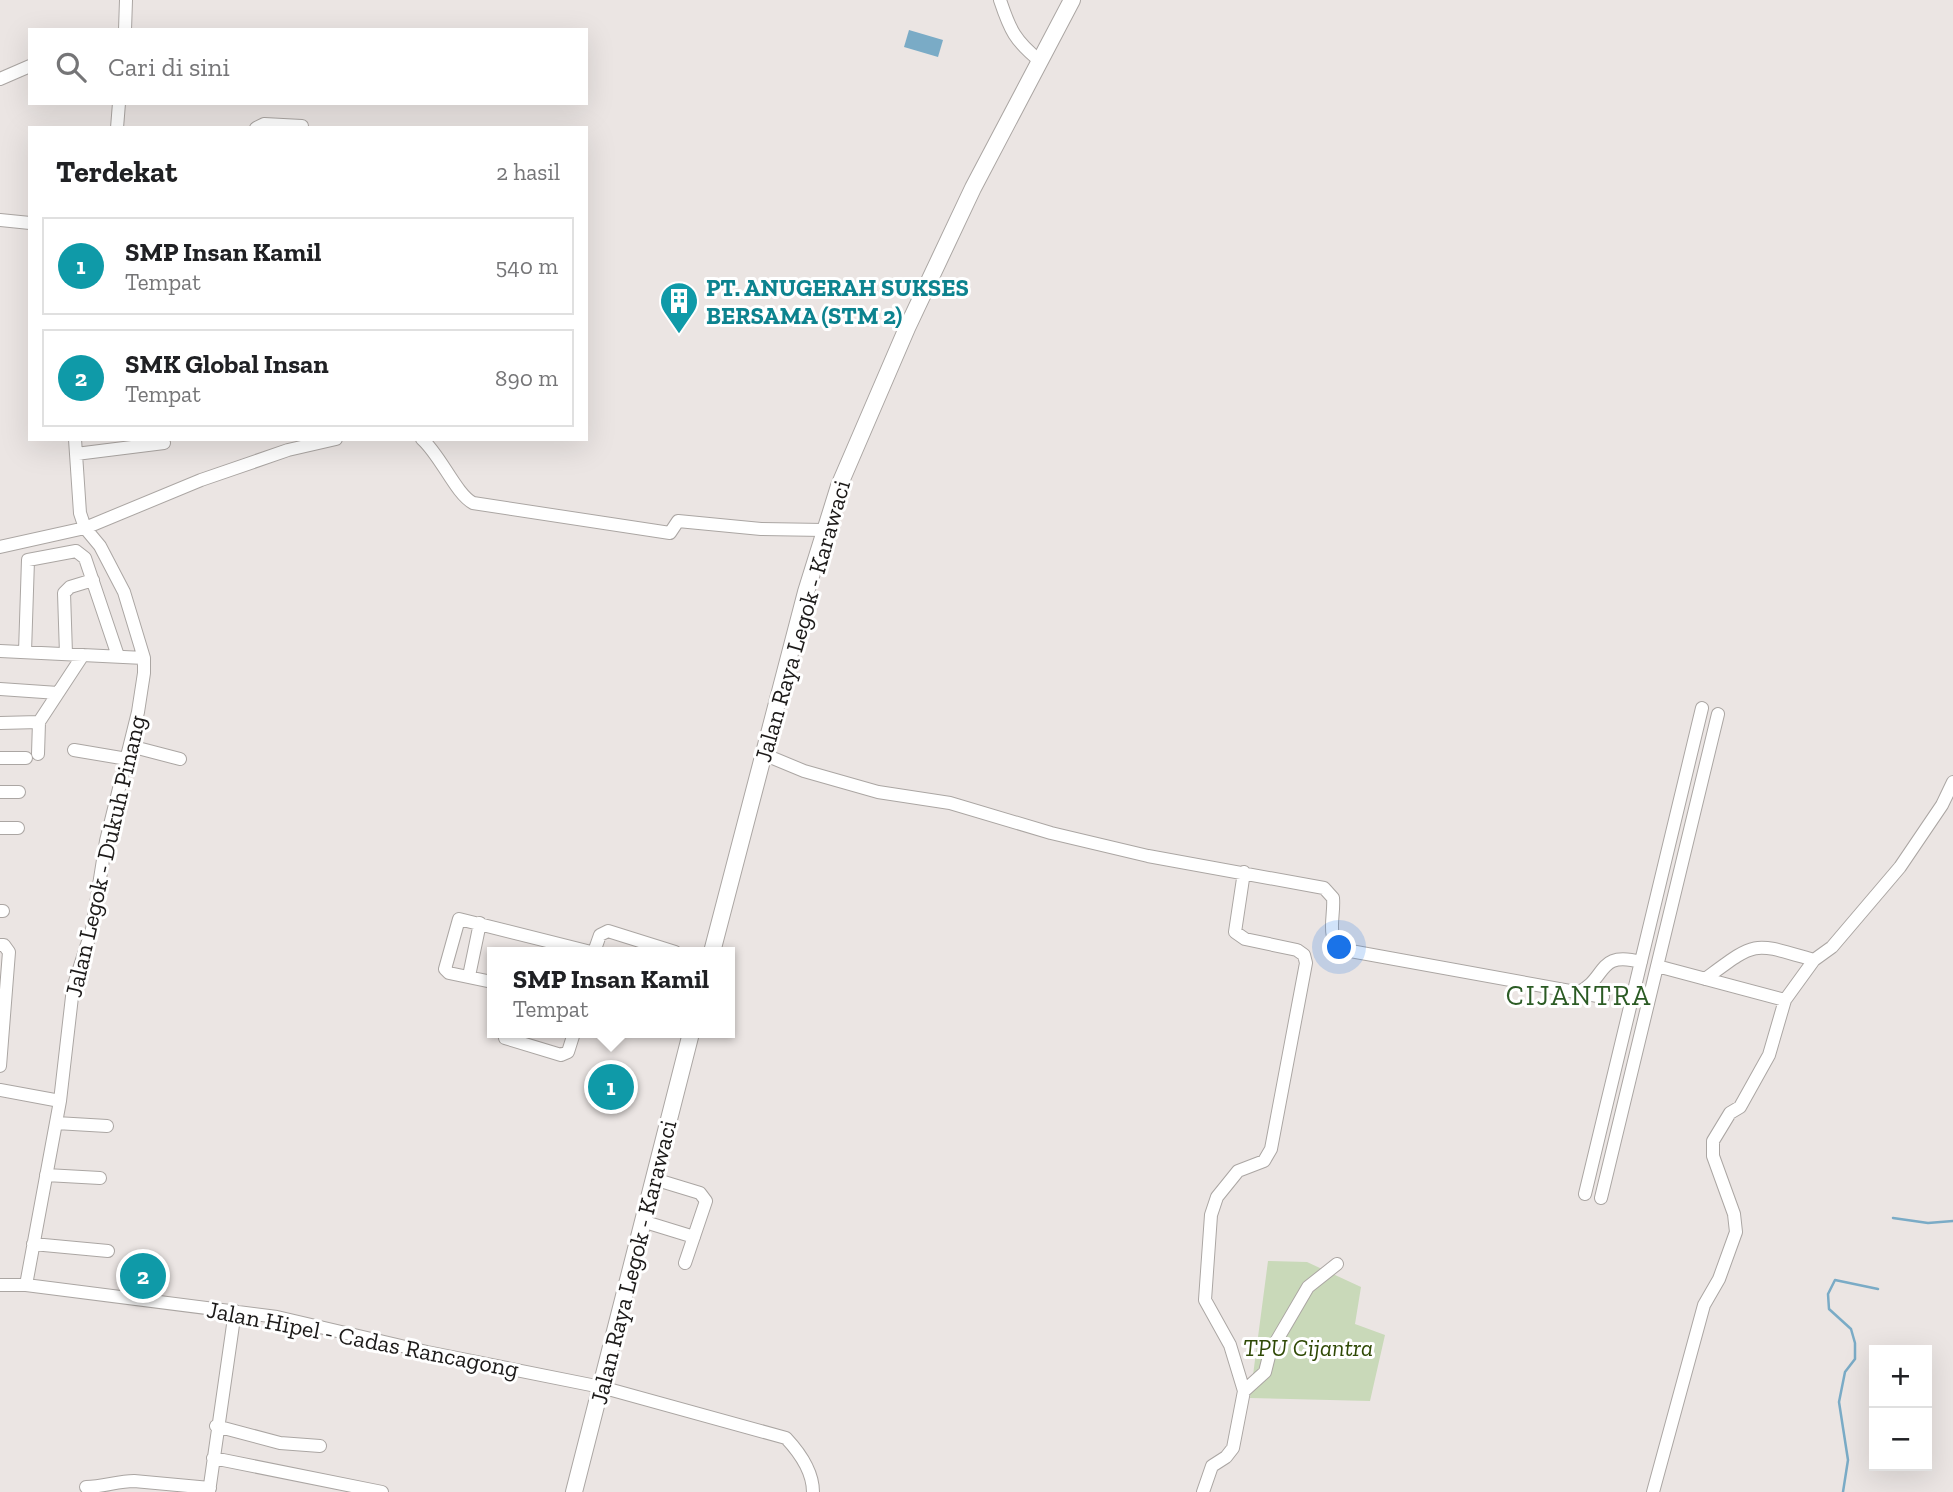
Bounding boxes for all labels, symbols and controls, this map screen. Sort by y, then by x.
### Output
search box [28,28,588,105]
icon: search [52,48,90,86]
text: Cari di sini [108,51,230,83]
text: Terdekat [56,154,177,190]
text: 2 hasil [496,158,560,186]
text: SMP Insan Kamil [125,236,321,268]
text: 1 [76,252,86,280]
text: 540 m [496,252,558,280]
text: Tempat [125,268,201,296]
place label: PT. ANUGERAH SUKSES BERSAMA (STM 2) [706,273,969,330]
building icon: PT. ANUGERAH SUKSES BERSAMA (STM 2) [658,280,700,335]
text: SMK Global Insan [125,348,329,380]
text: 2 [75,364,87,392]
text: 890 m [495,364,558,392]
text: Tempat [125,380,201,408]
street label: Jalan Raya Legok - Karawaci [748,476,856,765]
street label: Jalan Legok - Dukuh Pinang [58,712,152,1000]
your location [1322,930,1356,964]
popup [487,947,735,1038]
text: SMP Insan Kamil [513,963,709,995]
district label: CIJANTRA [1506,979,1652,1012]
text: Tempat [513,995,589,1023]
pin: 1 [588,1061,634,1113]
street label: Jalan Raya Legok - Karawaci [584,1117,682,1407]
pin: 2 [120,1250,166,1302]
street label: Jalan Hipel - Cadas Rancagong [205,1295,521,1383]
park label: TPU Cijantra [1243,1333,1373,1362]
map controls [1869,1345,1932,1471]
button: + [1869,1345,1932,1408]
button: − [1869,1408,1932,1471]

